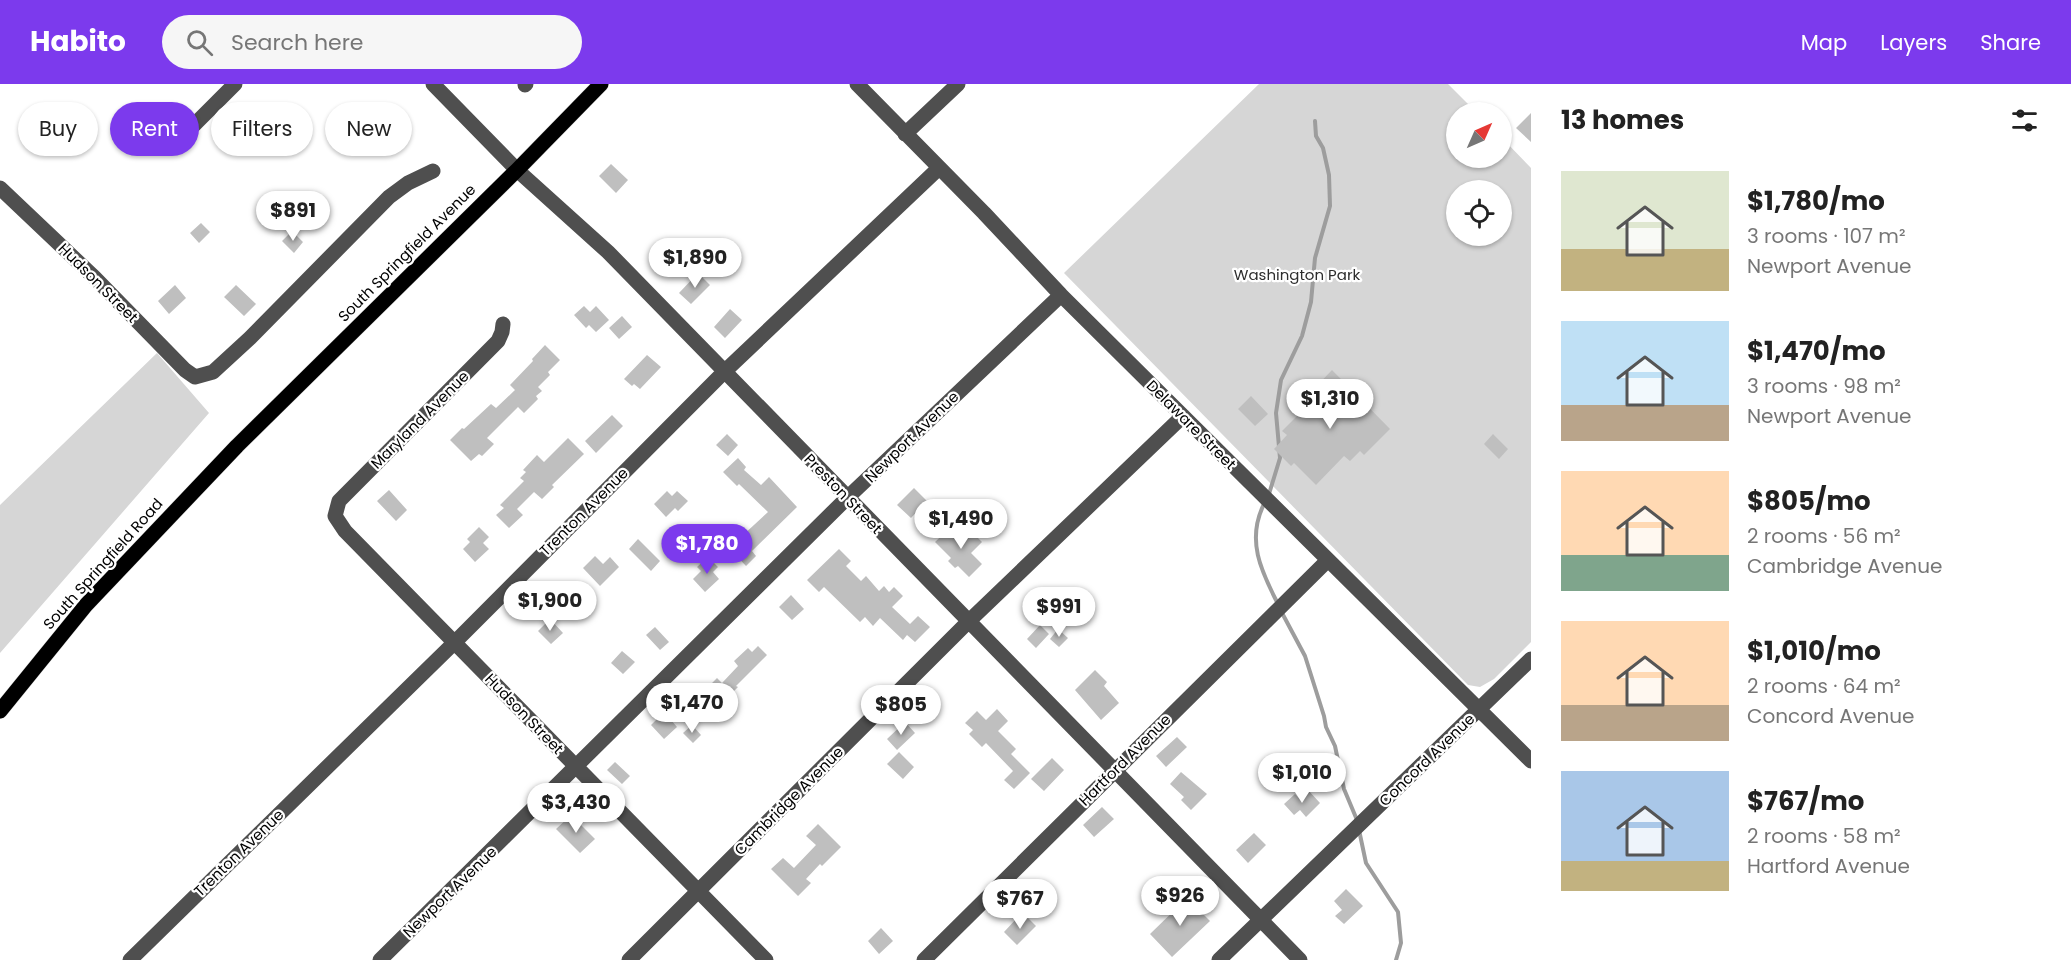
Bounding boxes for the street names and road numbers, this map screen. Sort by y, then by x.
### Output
street label: South Springfield Avenue [333,179,480,326]
street label: Hudson Street [54,238,143,327]
street label: Maryland Avenue [366,366,473,473]
street label: Delaware Street [1142,375,1241,474]
street label: Newport Avenue [860,386,963,487]
street label: Preston Street [800,449,887,538]
street label: Trenton Avenue [535,463,633,561]
street label: South Springfield Road [38,494,167,634]
street label: Hudson Street [480,669,568,759]
street label: Concord Avenue [1374,708,1479,811]
street label: Hartford Avenue [1074,709,1175,810]
street label: Cambridge Avenue [729,741,848,860]
street label: Trenton Avenue [189,804,288,901]
street label: Newport Avenue [398,841,501,942]

